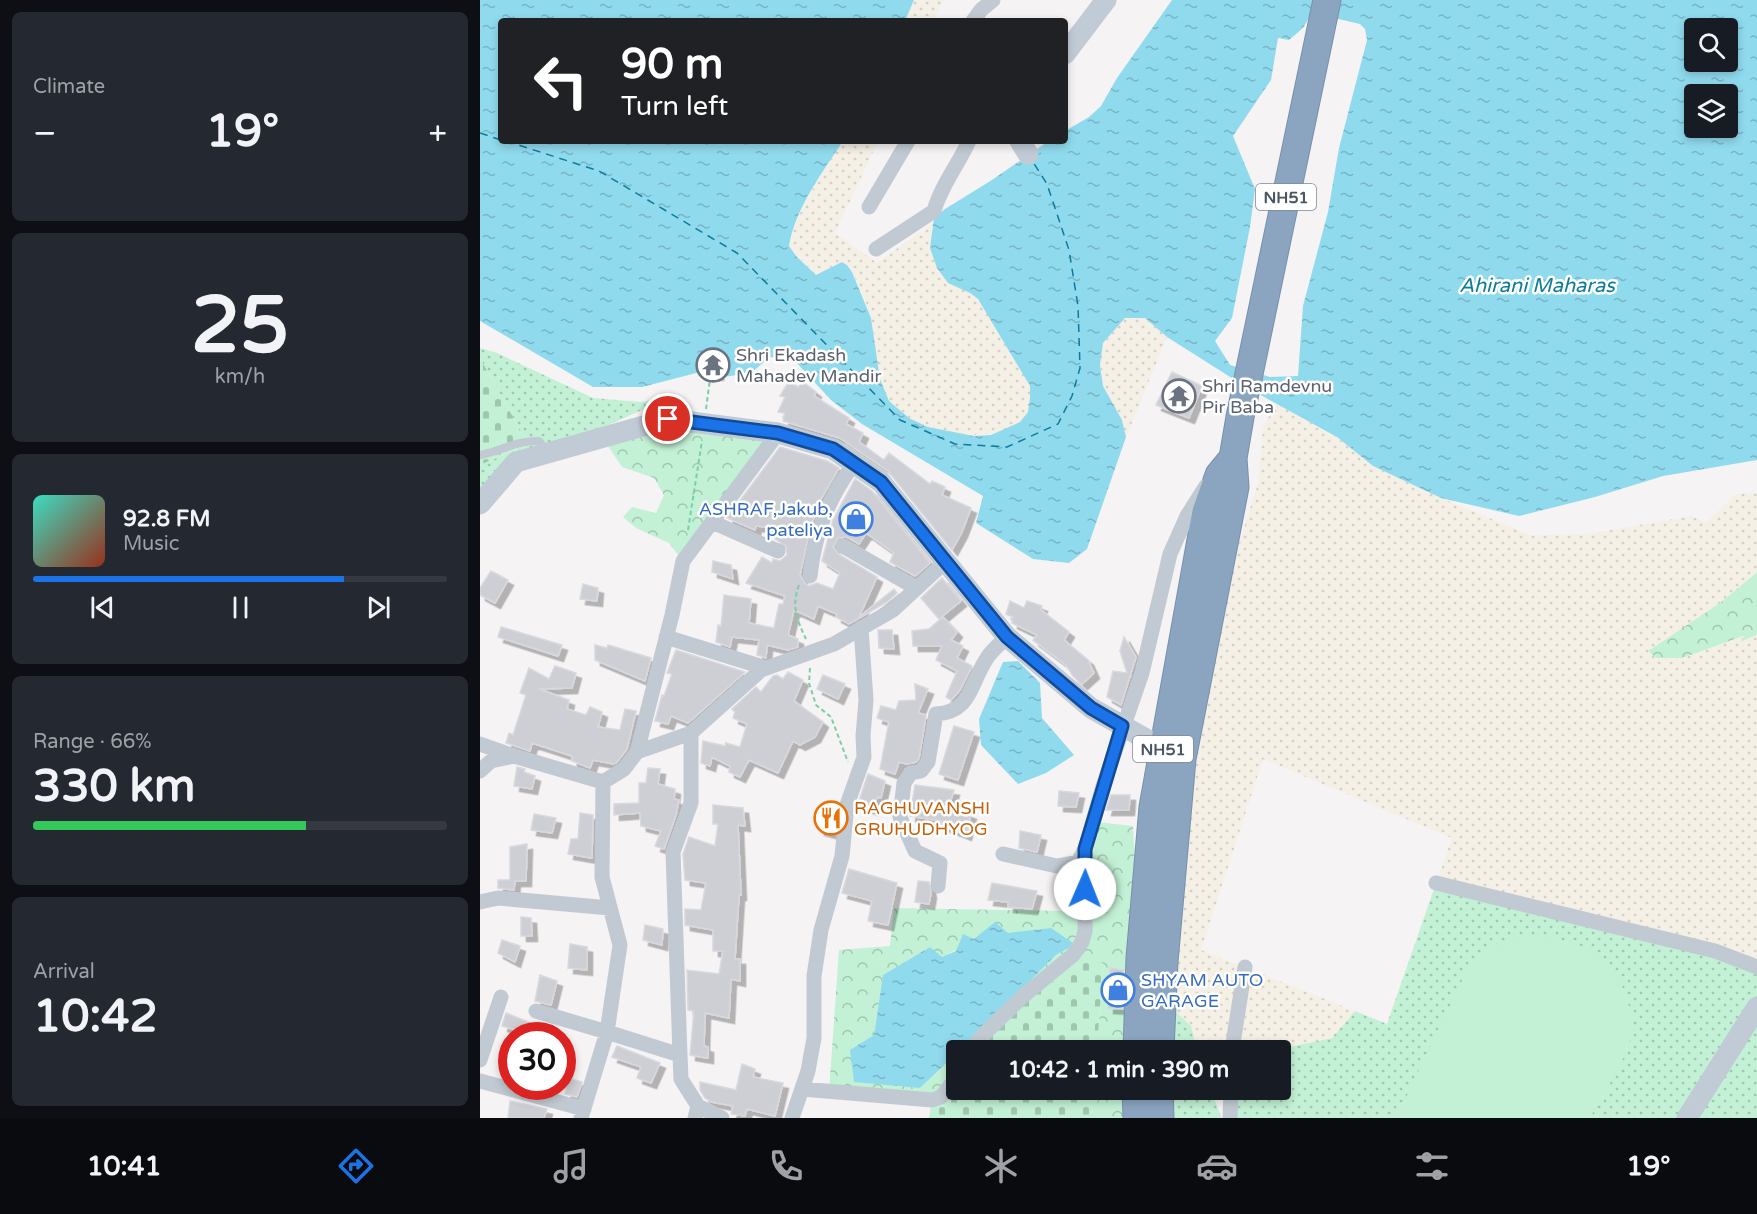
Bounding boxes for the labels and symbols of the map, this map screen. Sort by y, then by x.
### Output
road number: NH51 [1256,184,1316,210]
water label: Ahirani Maharas [1459,274,1616,298]
place label: Shri Ekadash Mahadev Mandir [736,344,882,387]
temple icon: Shri Ekadash Mahadev Mandir [695,347,731,383]
place label: Shri Ramdevnu Pir Baba [1202,375,1332,418]
temple icon: Shri Ramdevnu Pir Baba [1161,378,1197,414]
pin [642,393,693,444]
place label: ASHRAF,Jakub, pateliya [699,498,833,541]
shop icon: ASHRAF,Jakub, pateliya [838,501,874,537]
road number: NH51 [1133,736,1193,762]
place label: RAGHUVANSHI GRUHUDHYOG [854,797,990,840]
restaurant icon: RAGHUVANSHI GRUHUDHYOG [813,800,849,836]
position arrow [1053,857,1117,921]
place label: SHYAM AUTO GARAGE [1141,969,1263,1012]
shop icon: SHYAM AUTO GARAGE [1100,972,1136,1008]
speed limit sign: 30 [498,1022,576,1100]

